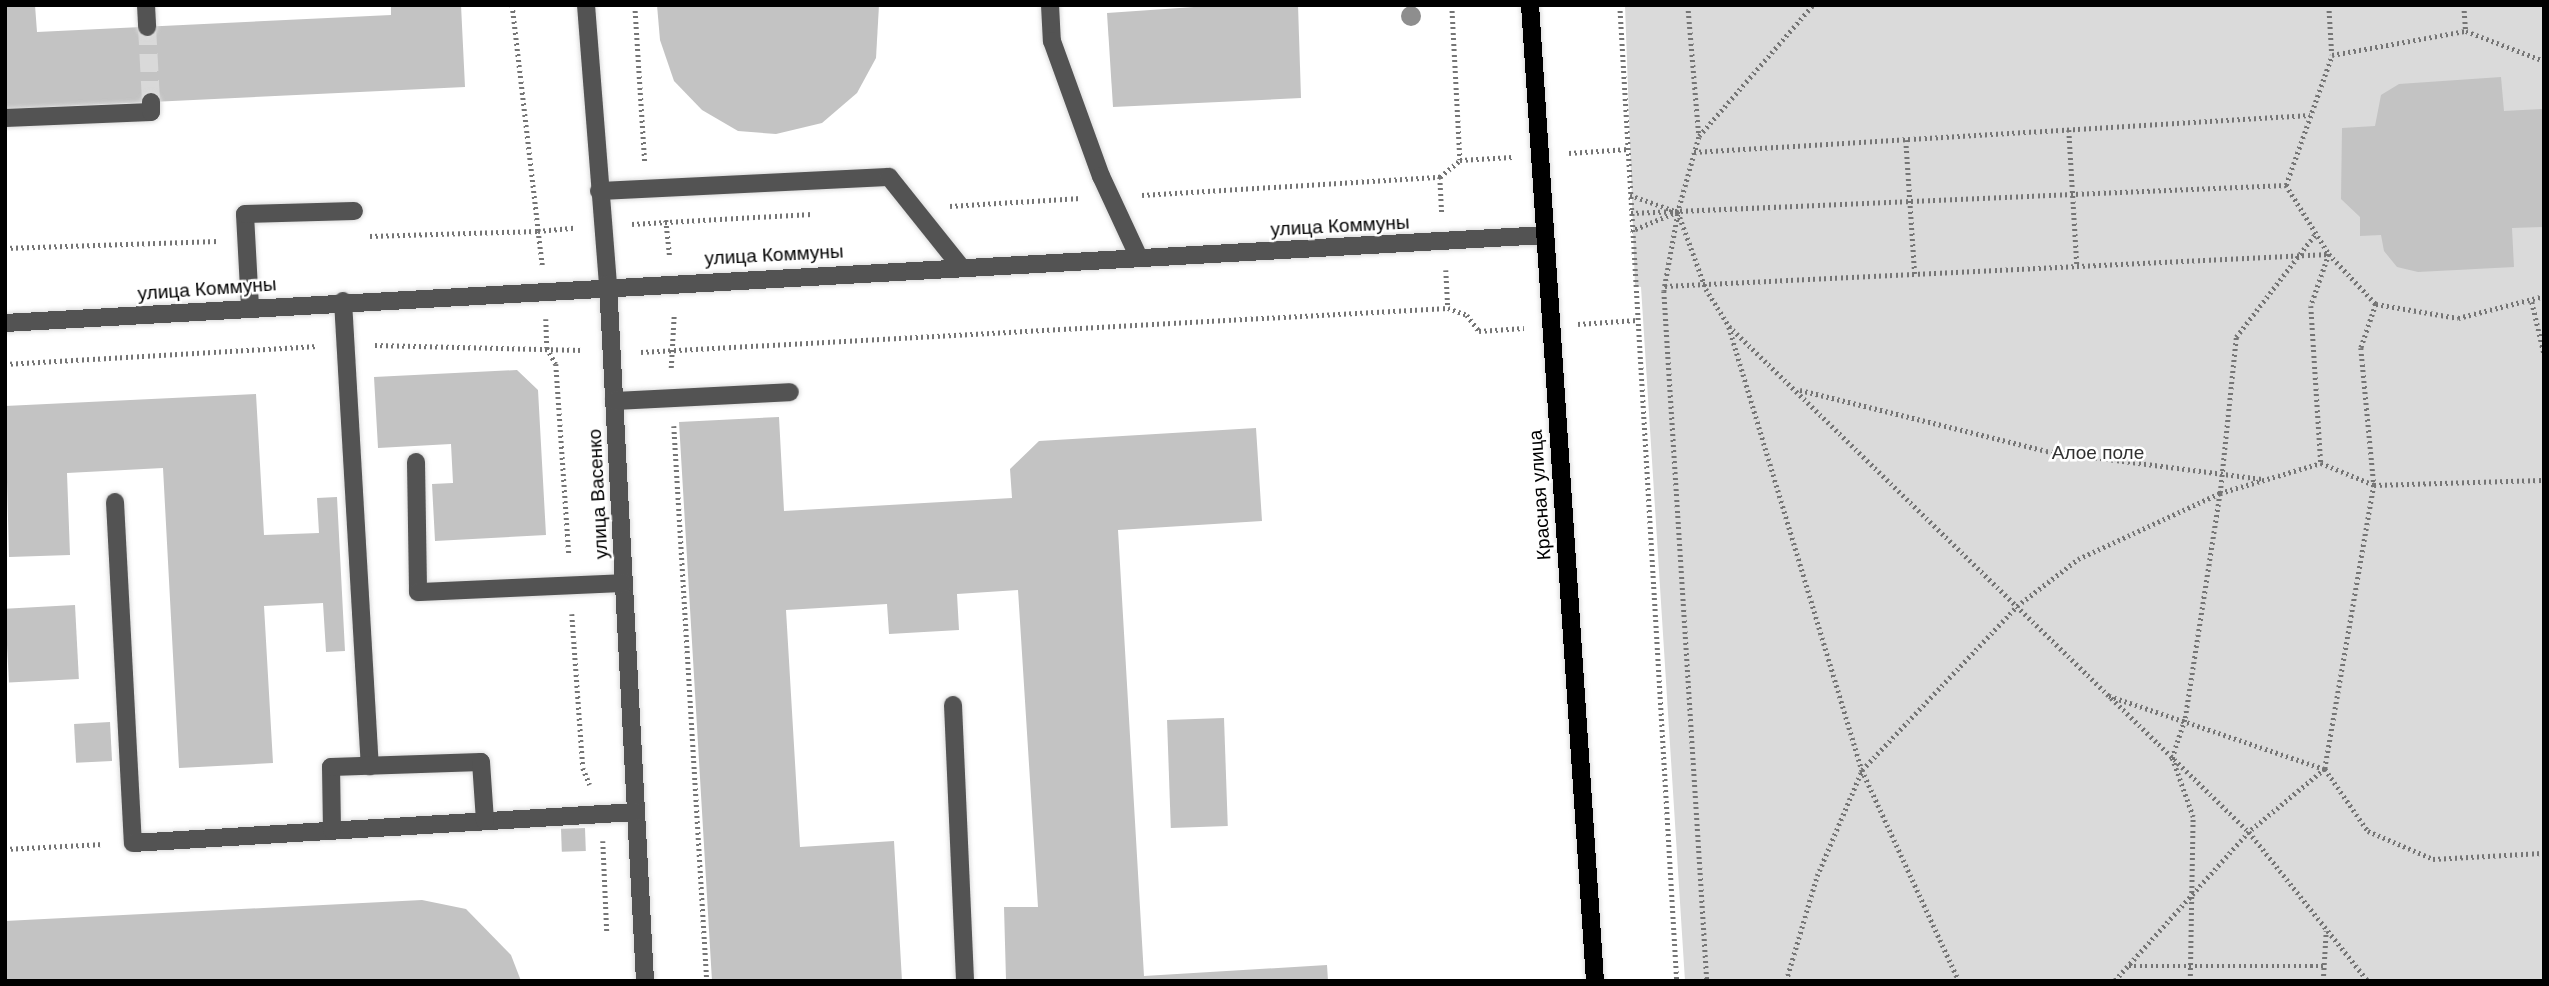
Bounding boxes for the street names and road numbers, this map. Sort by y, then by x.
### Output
street label: улица Коммуны [1270,211,1410,241]
street label: улица Коммуны [704,240,844,270]
street label: улица Коммуны [137,273,277,305]
street label: улица Васенко [583,428,613,560]
street label: Красная улица [1524,429,1556,561]

